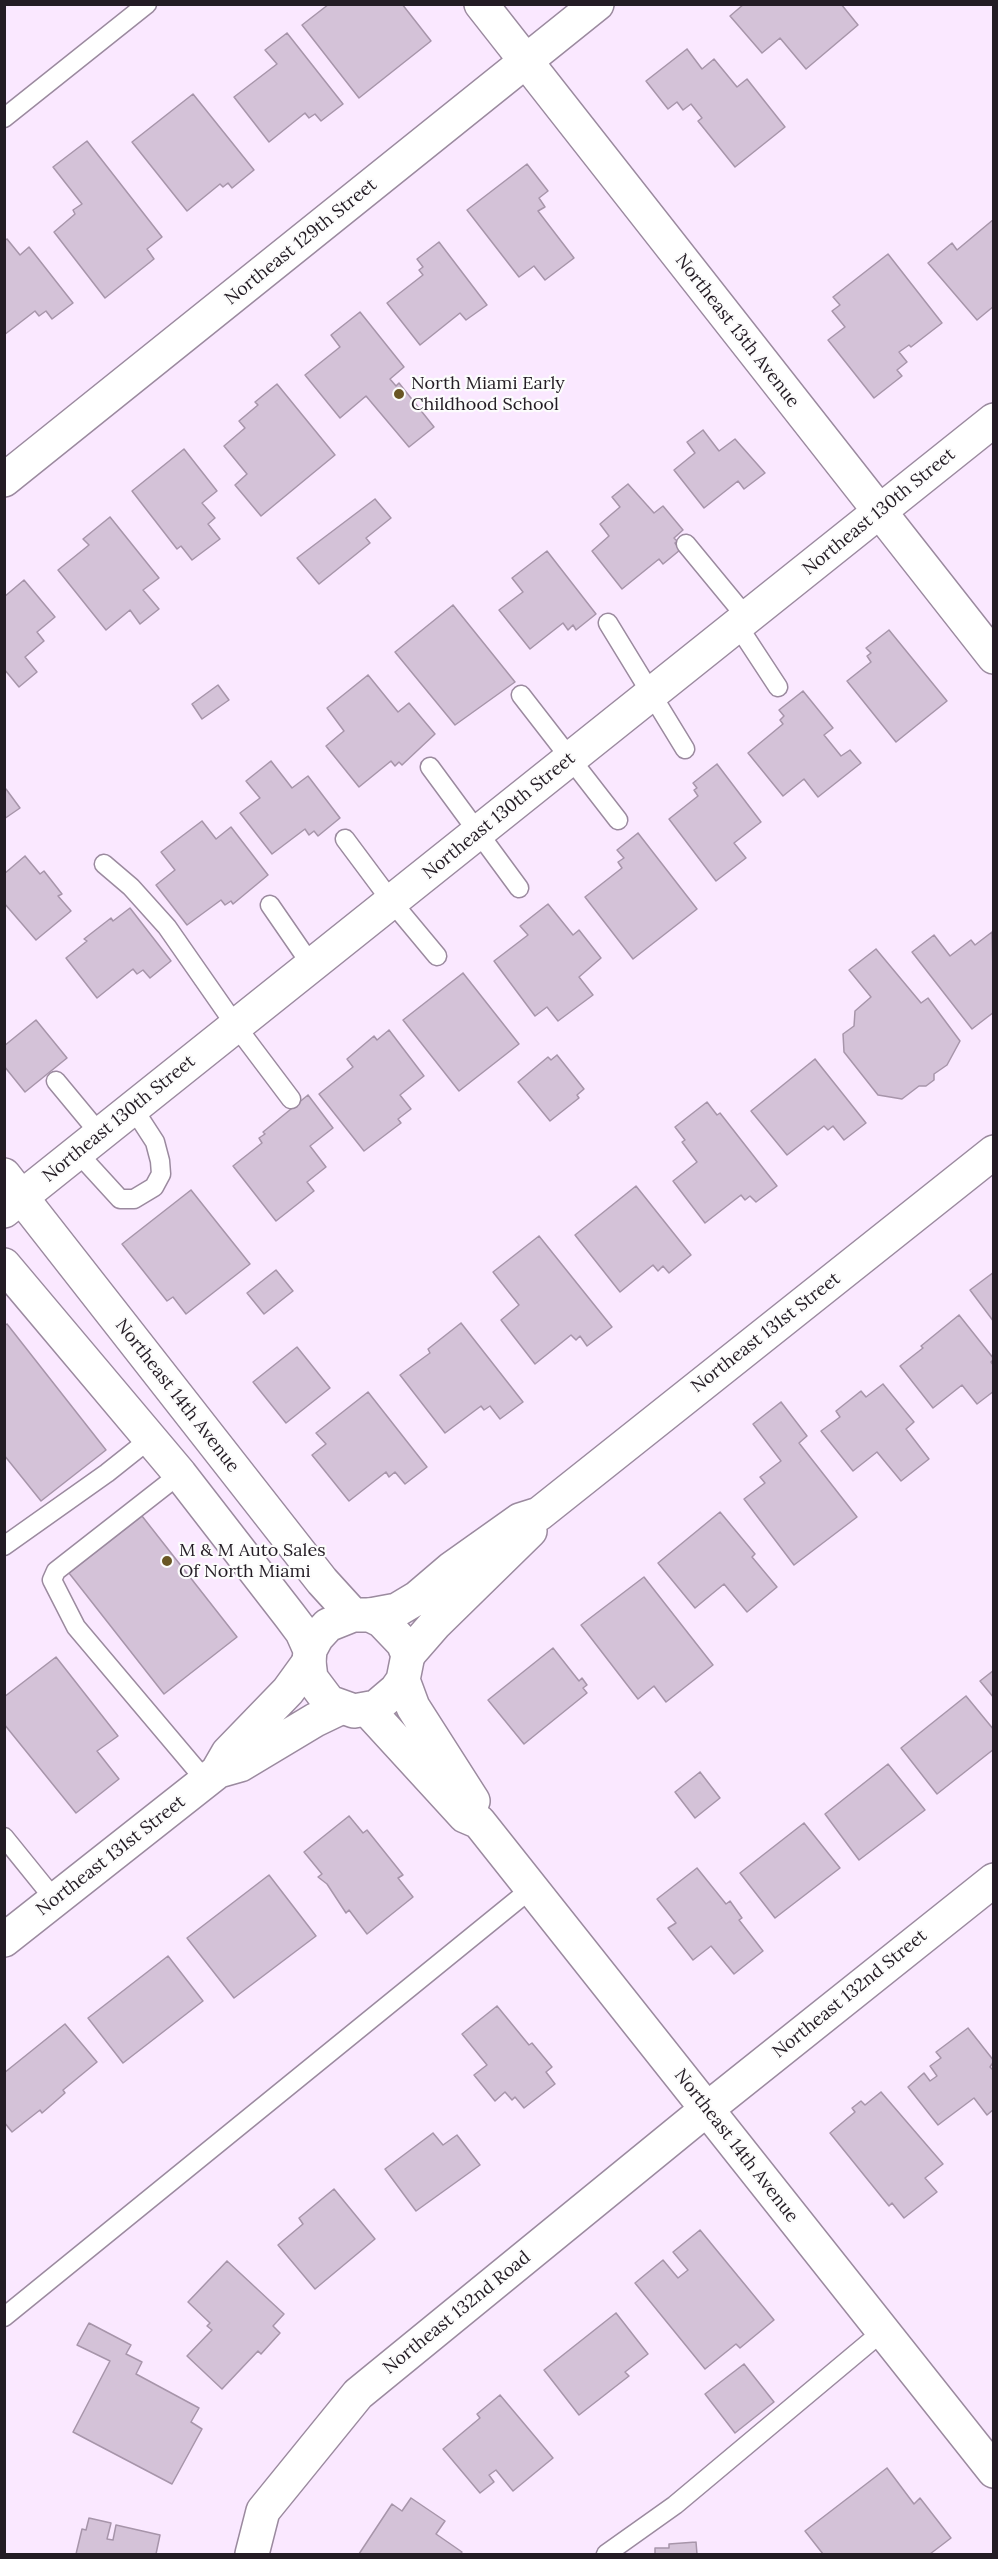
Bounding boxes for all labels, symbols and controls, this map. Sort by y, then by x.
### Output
street label: Northeast 129th Street [221,174,381,310]
street label: Northeast 13th Avenue [670,250,804,412]
place label: North Miami Early Childhood School [411,373,565,416]
marker: North Miami Early Childhood School [392,387,406,401]
street label: Northeast 130th Street [798,444,960,580]
street label: Northeast 130th Street [418,748,580,884]
street label: Northeast 130th Street [38,1051,200,1187]
street label: Northeast 131st Street [687,1268,845,1398]
street label: Northeast 14th Avenue [110,1315,244,1477]
place label: M & M Auto Sales Of North Miami [179,1540,325,1582]
marker: M & M Auto Sales Of North Miami [160,1554,174,1568]
street label: Northeast 131st Street [32,1791,190,1921]
street label: Northeast 132nd Street [768,1925,932,2063]
street label: Northeast 14th Avenue [669,2065,803,2227]
street label: Northeast 132nd Road [379,2247,535,2379]

